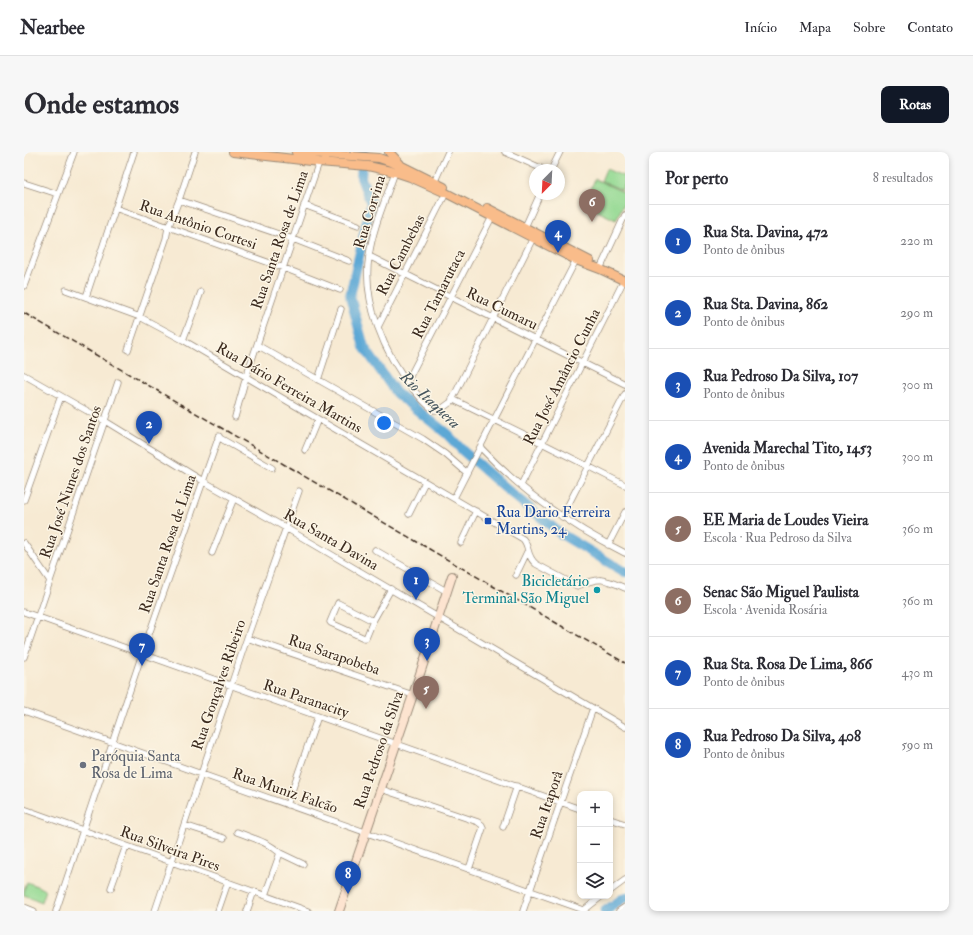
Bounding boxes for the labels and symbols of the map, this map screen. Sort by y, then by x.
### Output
north arrow [529,164,565,200]
street label: Rua Santa Rosa de Lima [247,167,313,312]
street label: Rua Corvina [350,172,390,251]
pin: 6 [579,189,605,222]
street label: Rua Antônio Cortesi [137,196,259,254]
street label: Rua Cambebas [372,211,430,299]
pin: 4 [545,220,571,253]
street label: Rua Tamarutaca [408,245,470,342]
street label: Rua Cumaru [463,283,541,335]
street label: Rua José Amâncio Cunha [519,305,606,449]
street label: Rua Dário Ferreira Martins [213,338,365,438]
water label: Rio Itaquera [395,366,464,433]
street label: Rua José Nunes dos Santos [36,403,107,561]
pin: 2 [136,411,162,444]
your location [374,413,394,433]
street label: Rua Santa Rosa de Lima [135,471,201,616]
place label: Rua Dario Ferreira Martins, 24 [496,503,611,539]
street label: Rua Santa Davina [280,505,383,575]
marker: Rua Dario Ferreira Martins, 24 [483,516,493,526]
pin: 1 [403,567,429,600]
place label: Bicicletário Terminal São Miguel [463,572,589,608]
marker: Bicicletário Terminal São Miguel [592,585,602,595]
street label: Rua Gonçalves Ribeiro [188,617,250,753]
pin: 3 [414,628,440,661]
street label: Rua Sarapobeba [285,630,383,681]
pin: 7 [129,633,155,666]
street label: Rua Paranacity [261,675,352,723]
pin: 5 [413,676,439,709]
street label: Rua Pedroso da Silva [350,688,408,811]
place label: Paróquia Santa Rosa de Lima [91,747,181,783]
marker: Paróquia Santa Rosa de Lima [78,760,88,770]
street label: Rua Muniz Falcão [230,764,340,818]
street label: Rua Itaporâ [526,768,569,842]
street label: Rua Silveira Pires [117,822,223,876]
pin: 8 [335,861,361,894]

